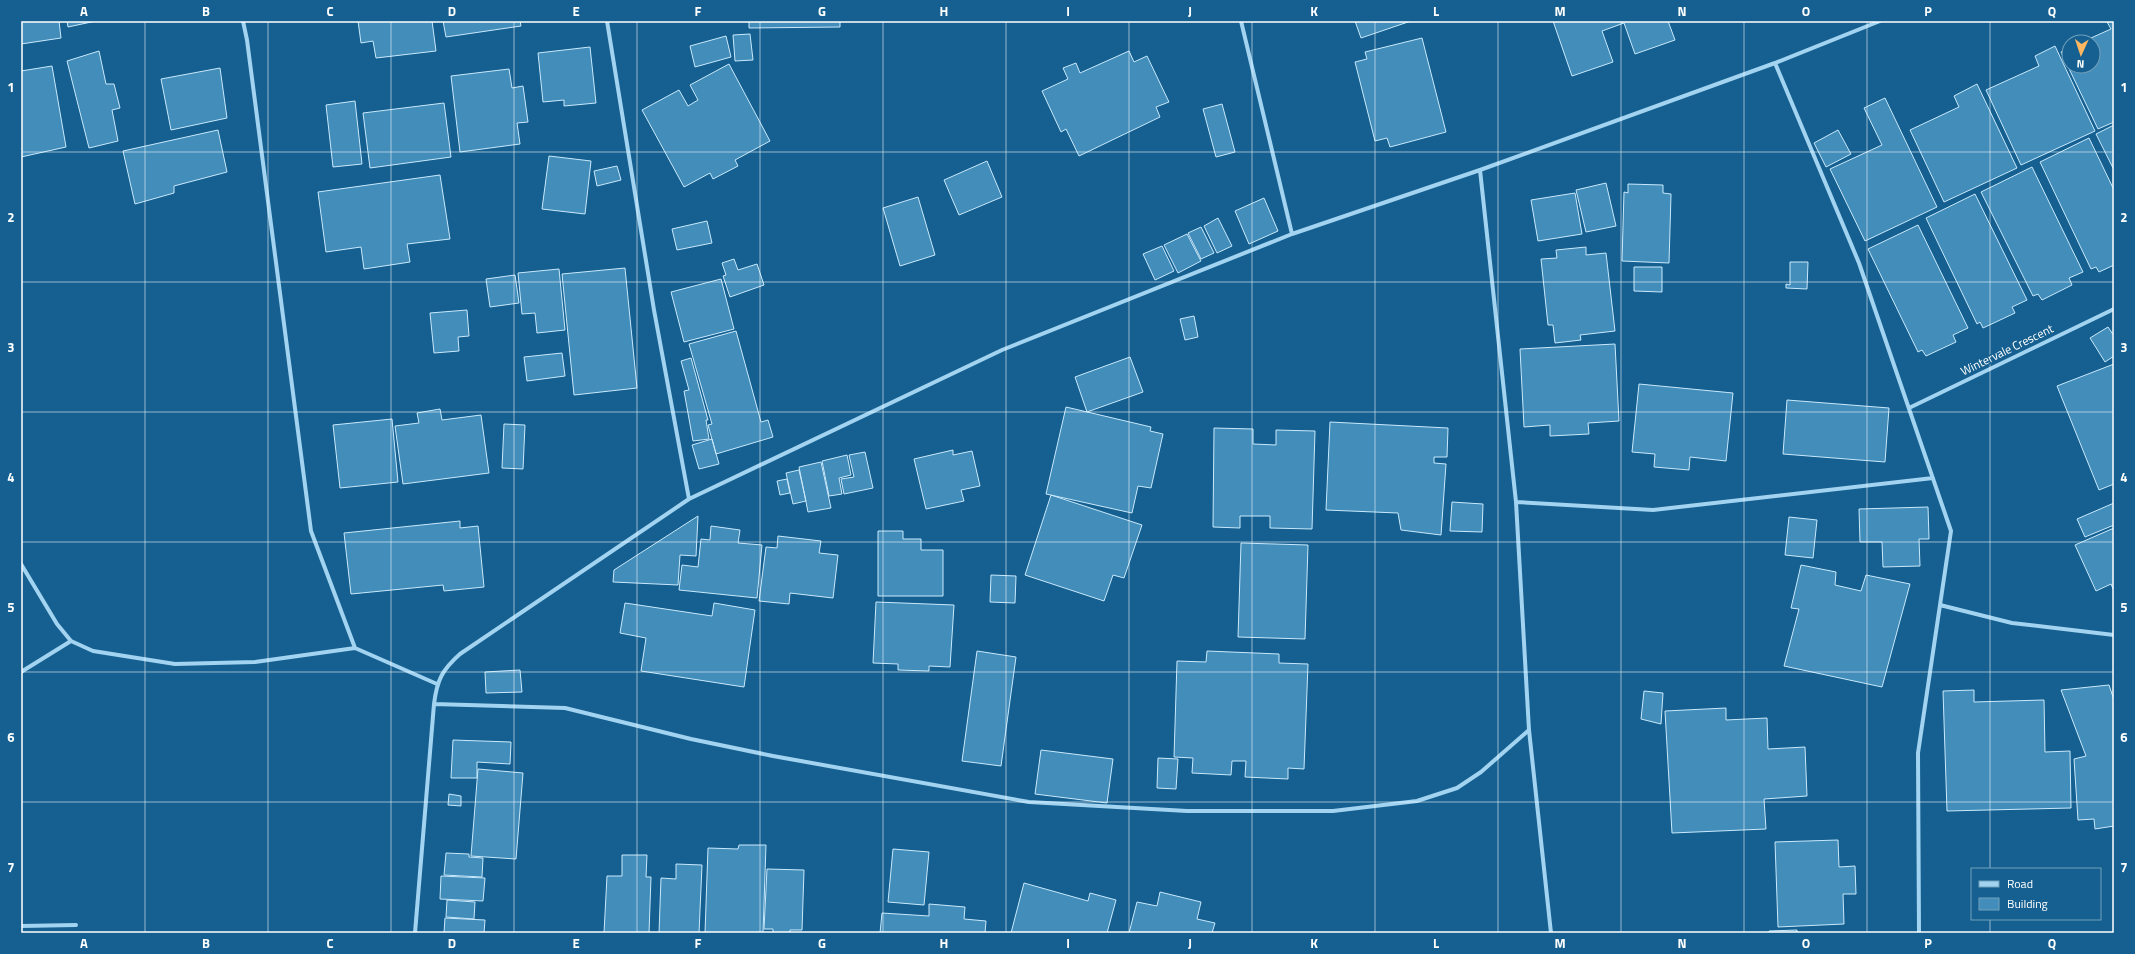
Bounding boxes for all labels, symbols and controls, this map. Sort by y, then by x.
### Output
text: A [80,1,88,21]
text: B [202,1,210,21]
text: C [326,1,334,21]
text: D [448,1,456,21]
text: E [572,1,580,21]
text: F [695,1,702,21]
text: G [818,1,826,21]
text: H [940,1,948,21]
text: I [1066,1,1070,21]
text: J [1188,1,1192,21]
text: K [1310,1,1318,21]
text: L [1433,1,1439,21]
text: M [1554,1,1566,21]
text: N [1677,1,1687,21]
text: O [1802,1,1810,21]
text: P [1924,1,1932,21]
text: Q [2048,1,2056,21]
north arrow [2061,34,2101,74]
text: N [2076,56,2085,72]
text: 1 [7,77,15,97]
text: 1 [2120,77,2128,97]
text: 2 [7,207,15,227]
text: 2 [2120,207,2128,227]
street label: Wintervale Crescent [1957,318,2057,380]
text: 3 [7,337,15,357]
text: 3 [2120,337,2128,357]
text: 4 [7,467,15,487]
text: 4 [2120,467,2128,487]
text: 5 [7,597,15,617]
text: 5 [2120,597,2128,617]
text: 6 [7,727,15,747]
text: 6 [2120,727,2128,747]
text: 7 [7,857,15,877]
text: 7 [2120,857,2128,877]
legend [1971,868,2101,920]
text: Road [2007,874,2033,893]
text: Building [2007,894,2048,913]
text: A [80,933,88,953]
text: B [202,933,210,953]
text: C [326,933,334,953]
text: D [448,933,456,953]
text: E [572,933,580,953]
text: F [695,933,702,953]
text: G [818,933,826,953]
text: H [940,933,948,953]
text: I [1066,933,1070,953]
text: J [1188,933,1192,953]
text: K [1310,933,1318,953]
text: L [1433,933,1439,953]
text: M [1554,933,1566,953]
text: N [1677,933,1687,953]
text: O [1802,933,1810,953]
text: P [1924,933,1932,953]
text: Q [2048,933,2056,953]

